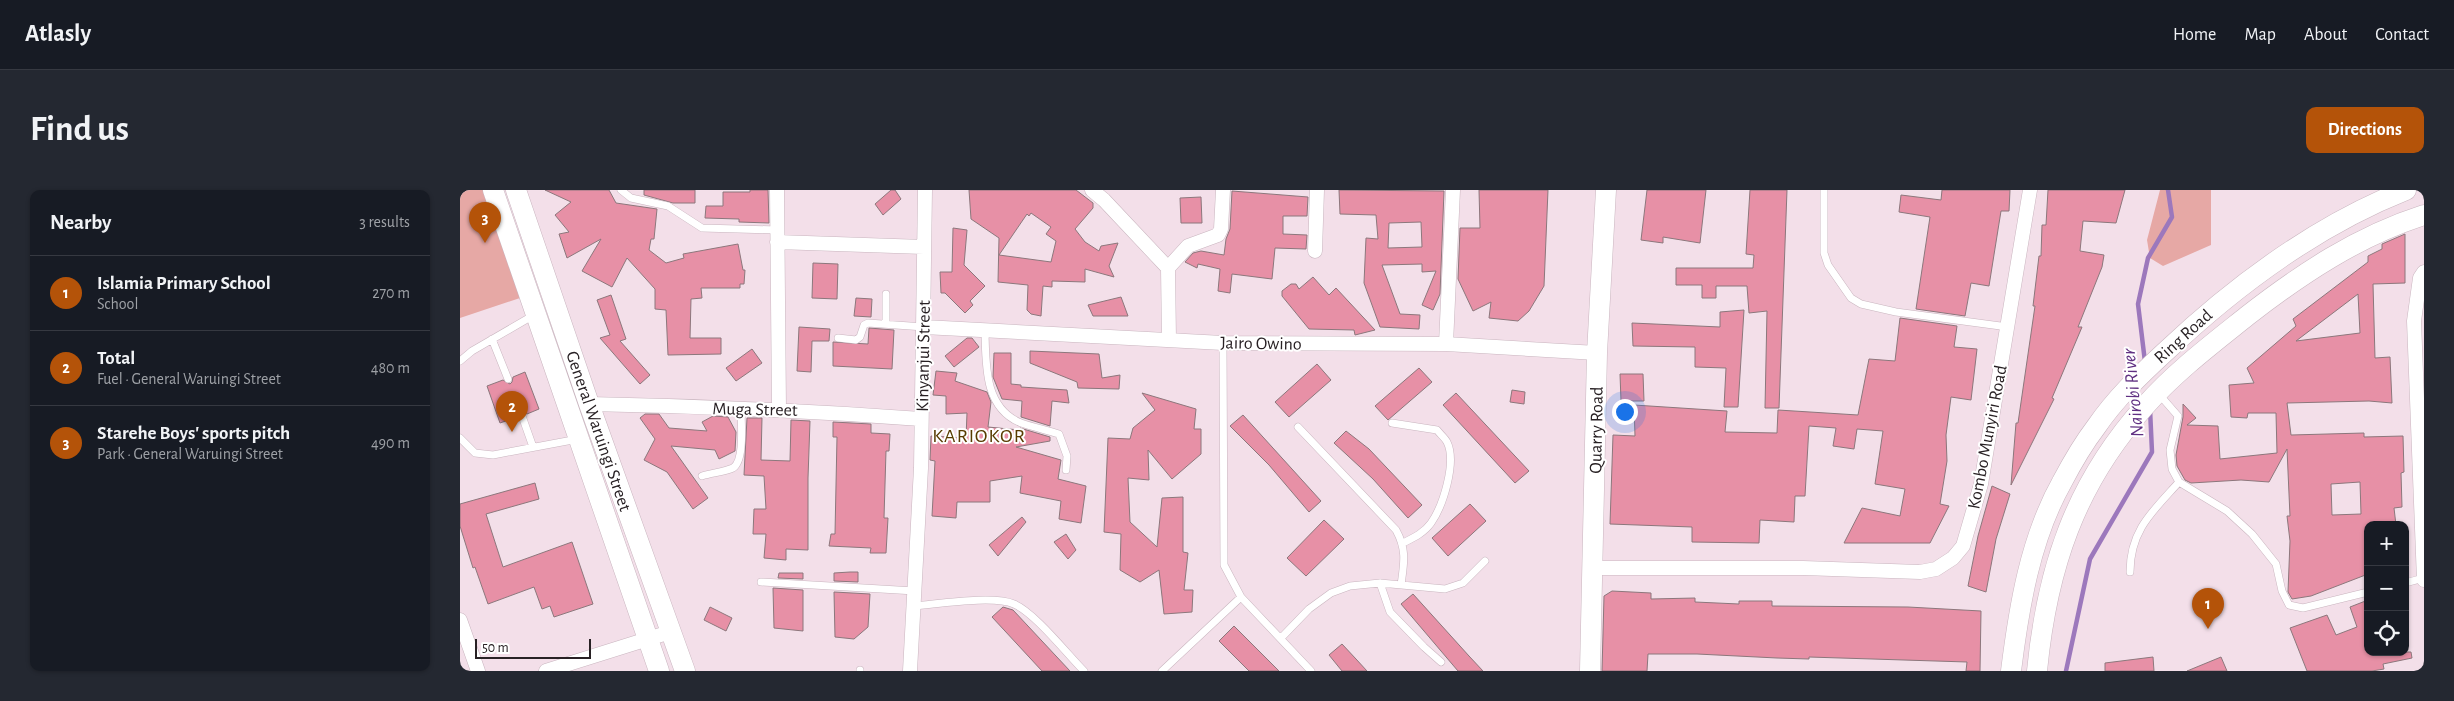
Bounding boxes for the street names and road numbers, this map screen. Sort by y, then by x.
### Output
street label: Kinyanjui Street [914,300,934,412]
street label: Ring Road [2151,306,2216,367]
street label: Jairo Owino [1220,334,1302,354]
street label: General Waruingi Street [562,349,634,514]
street label: Kombo Munyiri Road [1965,364,2011,511]
street label: Quarry Road [1587,386,1607,474]
street label: Muga Street [712,400,798,420]

